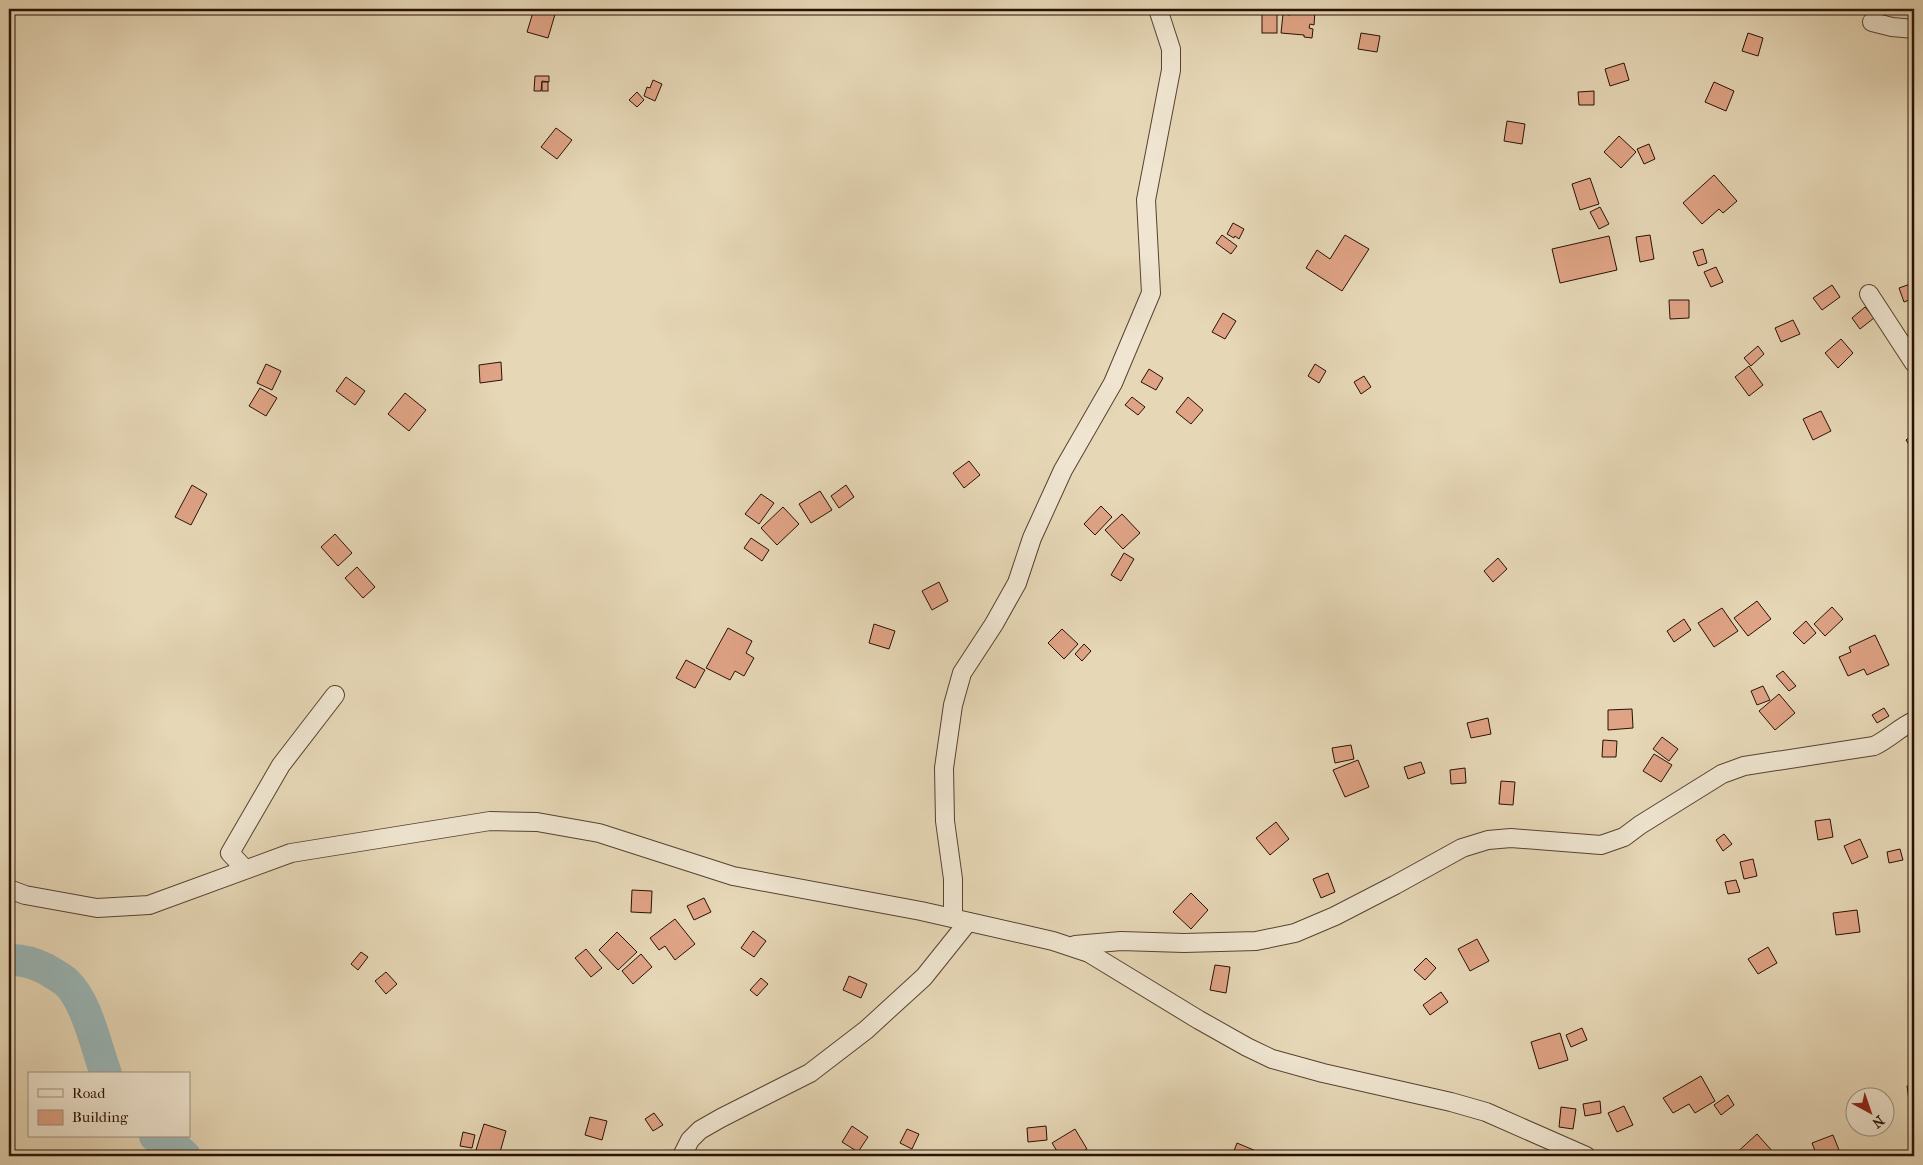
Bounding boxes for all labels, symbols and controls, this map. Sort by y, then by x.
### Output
legend [28,1072,190,1138]
text: Road [72,1084,106,1102]
north arrow [1846,1088,1896,1138]
text: Building [72,1108,129,1126]
text: N [1868,1112,1888,1132]

